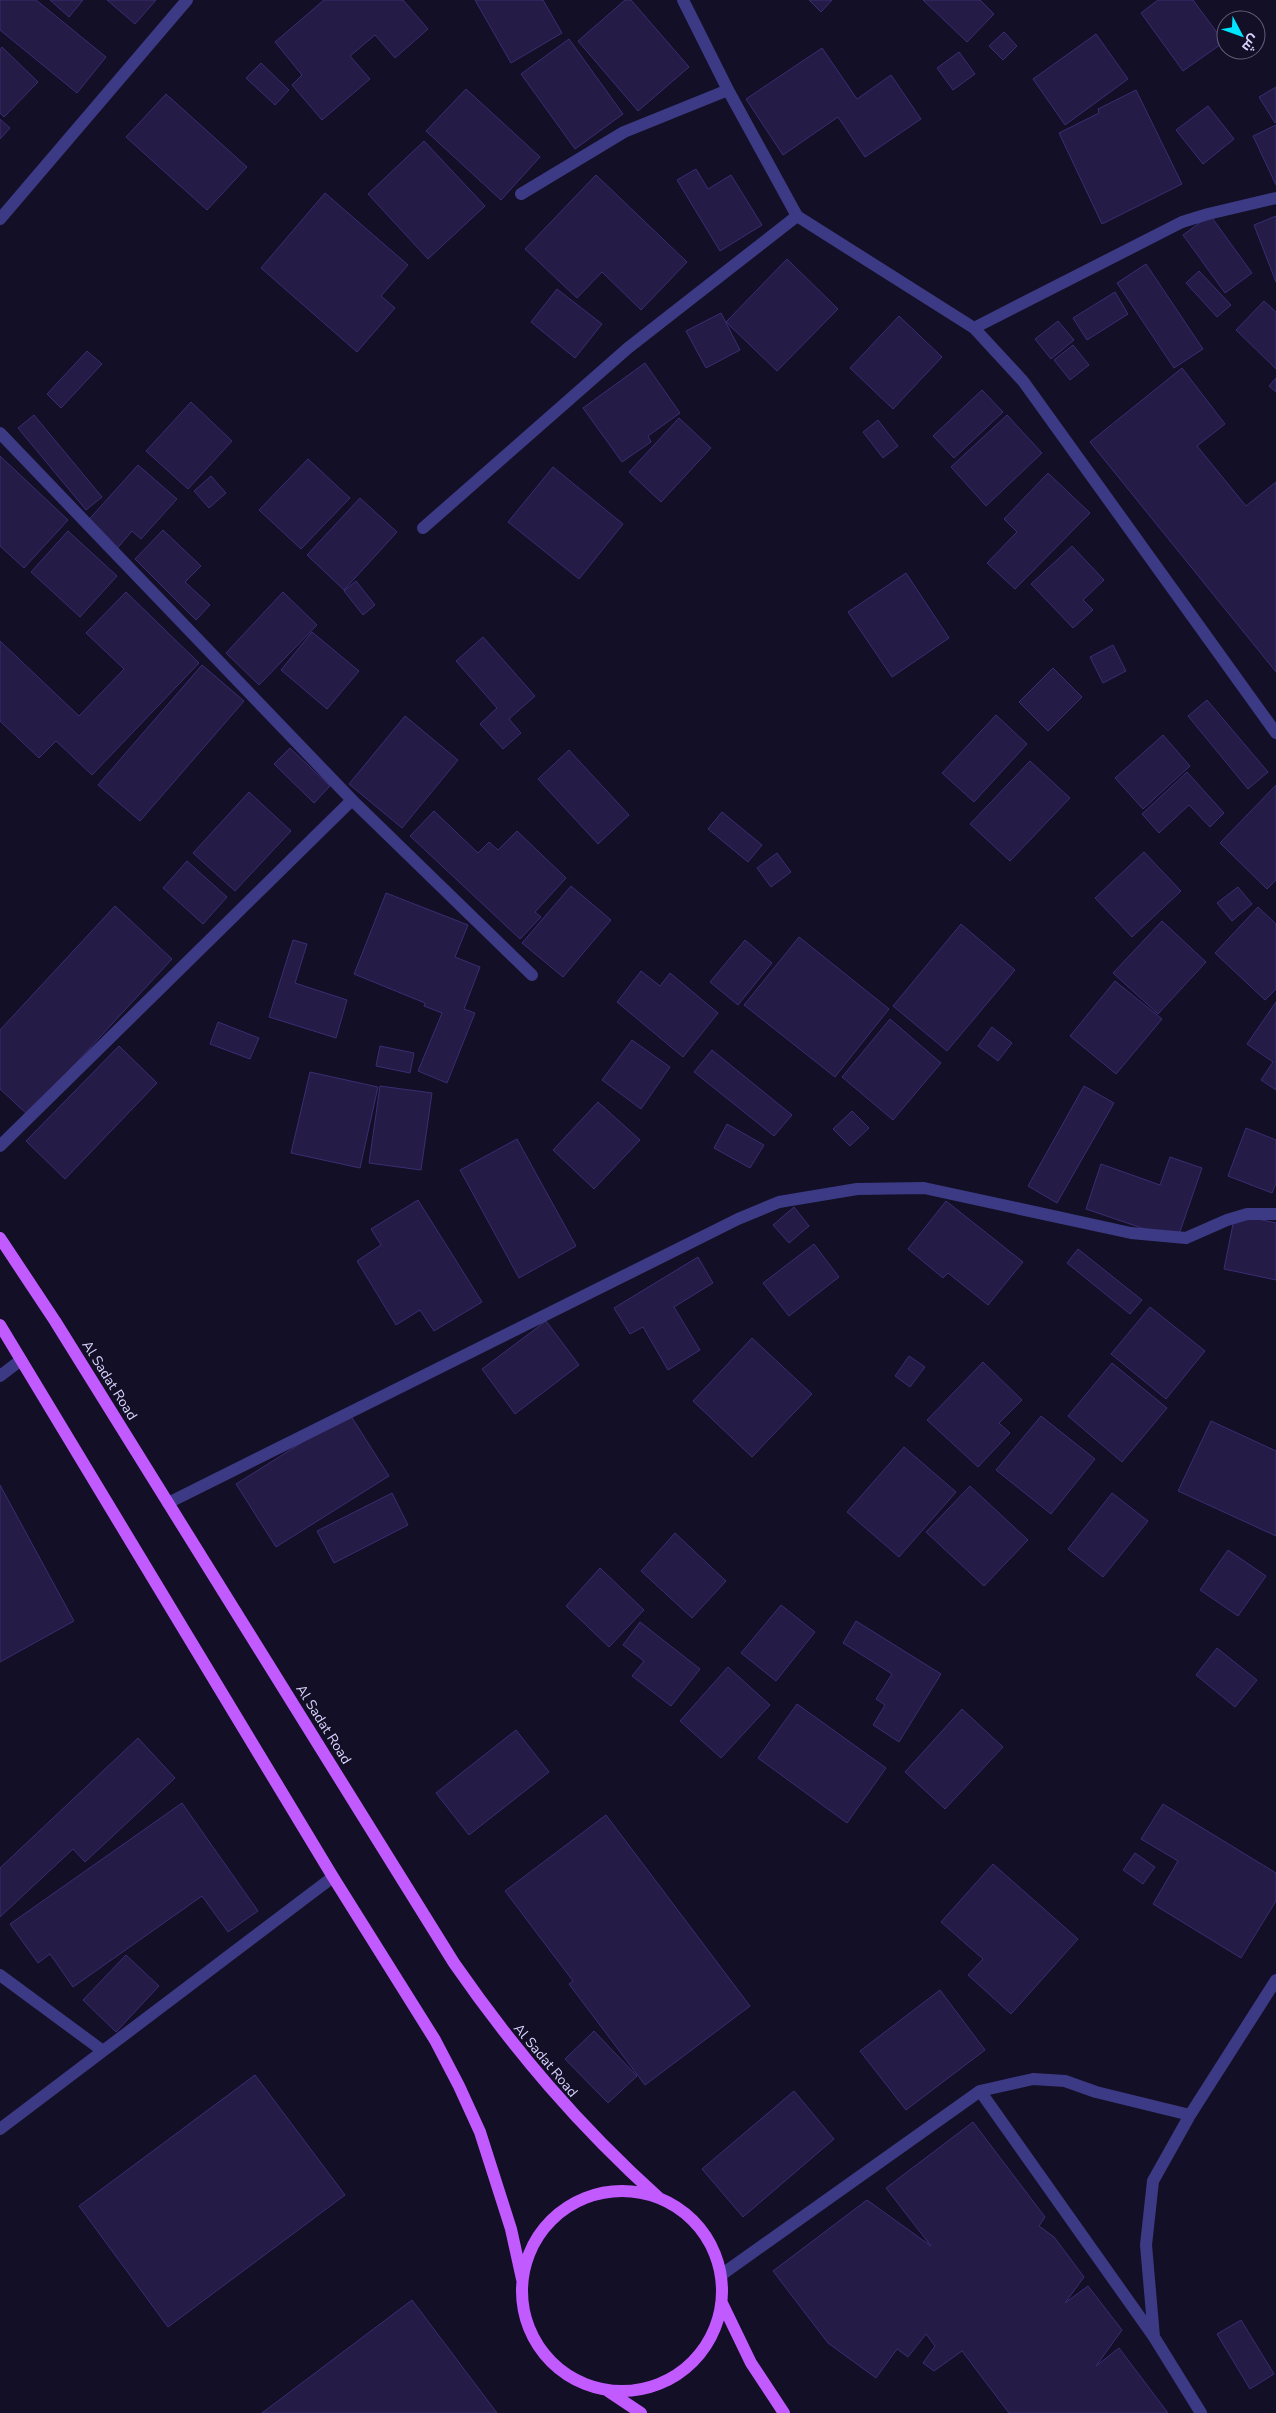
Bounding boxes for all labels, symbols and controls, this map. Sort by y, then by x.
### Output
north arrow [1216,10,1266,60]
text: ش [1237,30,1263,56]
street label: Al Sadat Road [78,1337,142,1424]
street label: Al Sadat Road [292,1681,356,1768]
street label: Al Sadat Road [509,2019,582,2101]

